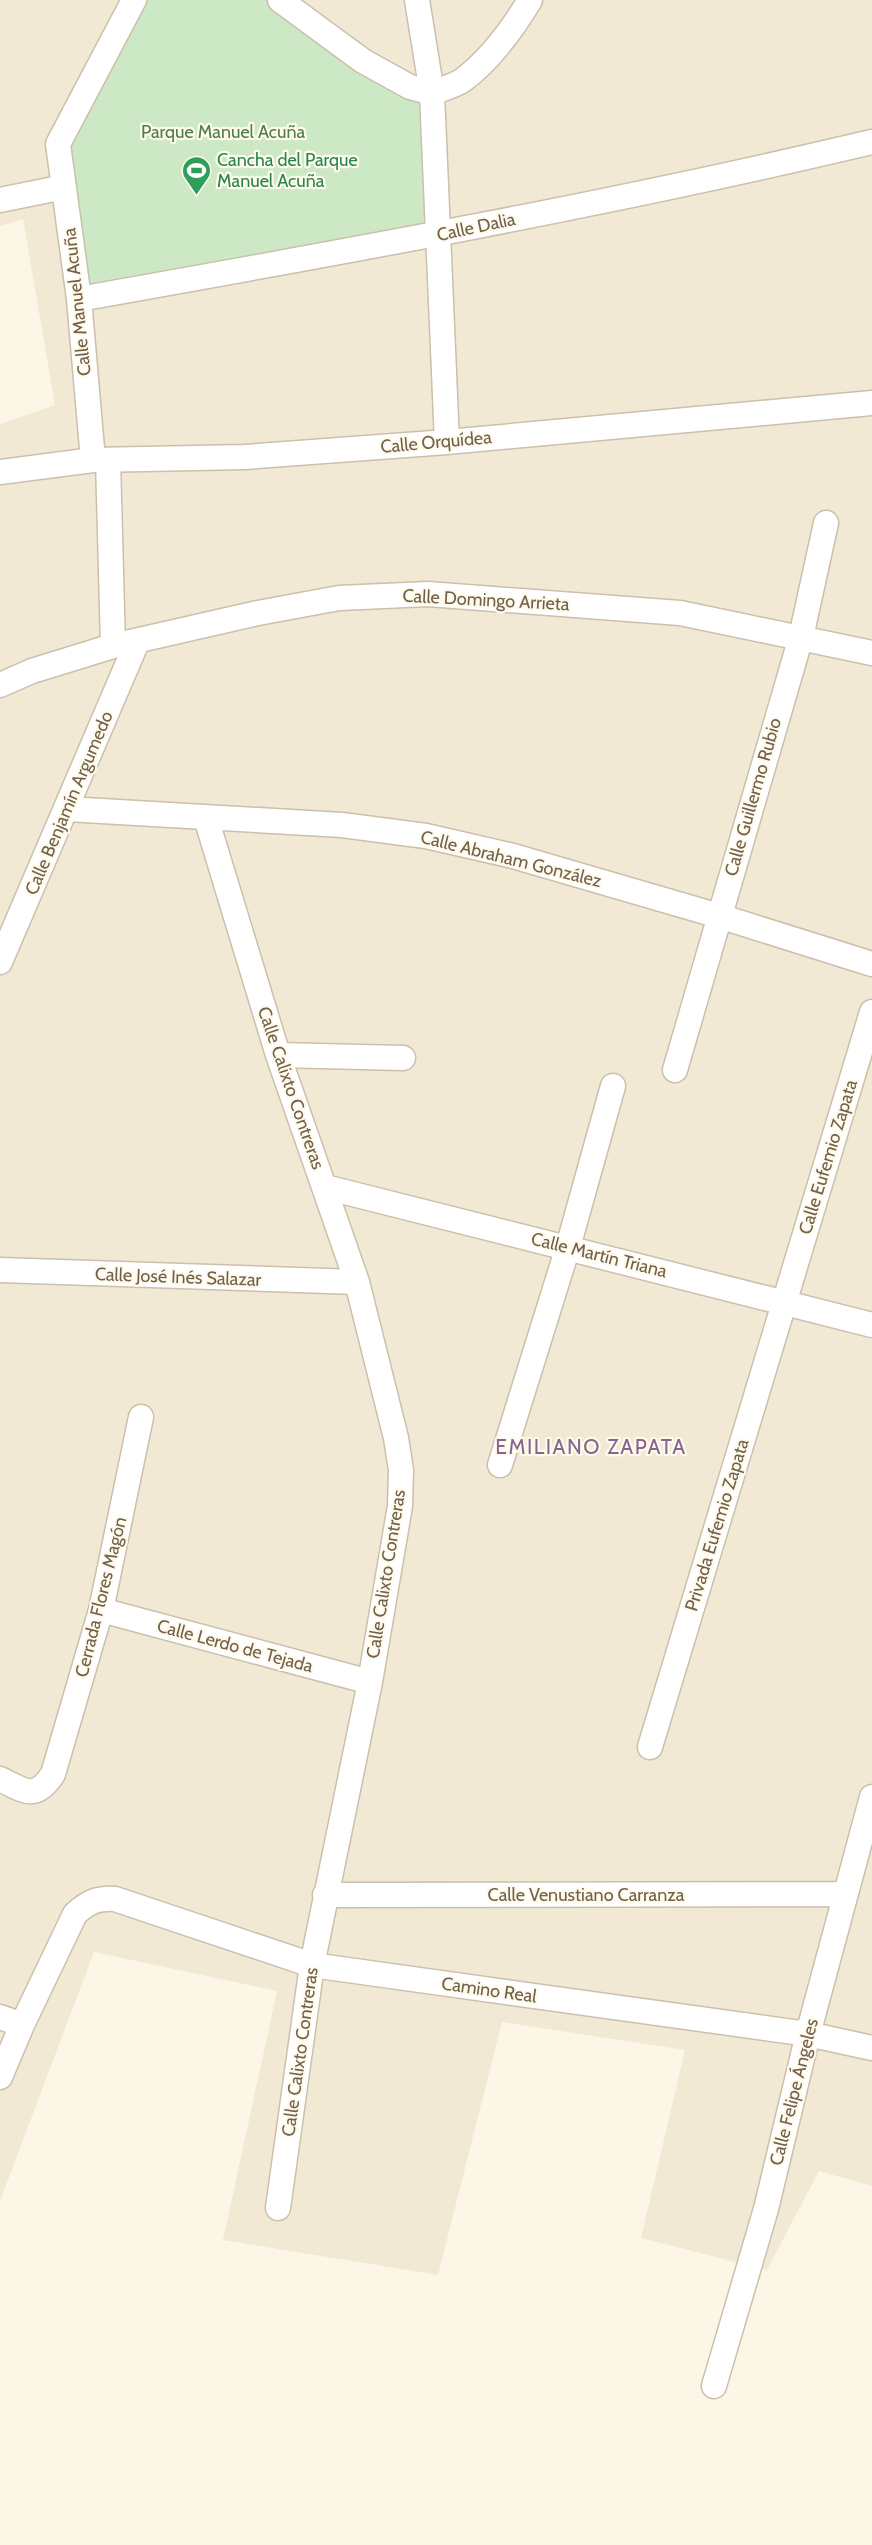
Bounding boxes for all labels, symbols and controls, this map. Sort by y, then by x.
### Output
park label: Parque Manuel Acuña [141,121,305,143]
place label: Cancha del Parque Manuel Acuña [217,149,358,192]
sports icon: Cancha del Parque Manuel Acuña [180,154,212,196]
street label: Calle Dalia [435,208,518,246]
street label: Calle Manuel Acuña [58,227,96,377]
street label: Calle Orquídea [379,426,493,458]
street label: Calle Domingo Arrieta [402,585,570,615]
street label: Calle Benjamín Argumedo [20,708,118,898]
street label: Calle Guillermo Rubio [720,715,786,879]
street label: Calle Abraham González [418,826,604,892]
street label: Calle Calixto Contreras [253,1004,329,1172]
street label: Calle Eufemio Zapata [794,1077,862,1237]
street label: Calle Martín Triana [529,1228,669,1283]
street label: Calle José Inés Salazar [94,1263,262,1291]
district label: EMILIANO ZAPATA [495,1434,687,1459]
street label: Privada Eufemio Zapata [680,1436,754,1614]
street label: Calle Calixto Contreras [362,1488,410,1660]
street label: Cerrada Flores Magón [70,1515,132,1679]
street label: Calle Lerdo de Tejada [155,1615,316,1677]
street label: Calle Venustiano Carranza [488,1884,685,1906]
street label: Calle Calixto Contreras [277,1966,323,2138]
street label: Camino Real [440,1972,539,2008]
street label: Calle Felipe Ángeles [765,2016,823,2168]

